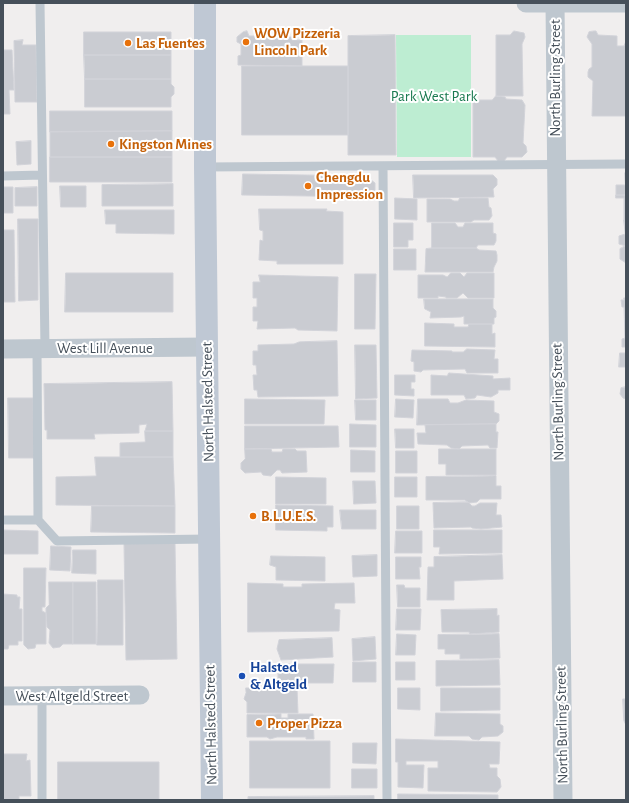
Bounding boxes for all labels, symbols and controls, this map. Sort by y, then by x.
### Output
street label: North Burling Street [546,19,564,137]
place label: WOW Pizzeria Lincoln Park [254,24,341,59]
place label: Las Fuentes [136,34,205,52]
marker: WOW Pizzeria Lincoln Park [241,37,251,47]
marker: Las Fuentes [123,38,133,48]
park label: Park West Park [391,87,477,105]
place label: Kingston Mines [119,135,212,153]
marker: Kingston Mines [106,139,116,149]
place label: Chengdu Impression [316,168,383,203]
marker: Chengdu Impression [303,181,313,191]
street label: West Lill Avenue [57,339,153,357]
street label: North Halsted Street [198,342,218,462]
street label: North Burling Street [548,343,568,461]
place label: B.L.U.E.S. [261,507,316,525]
marker: B.L.U.E.S. [248,511,258,521]
place label: Halsted & Altgeld [250,658,307,693]
street label: North Halsted Street [201,665,221,785]
street label: North Burling Street [552,666,572,784]
marker: Halsted & Altgeld [237,671,247,681]
street label: West Altgeld Street [16,687,128,705]
place label: Proper Pizza [267,714,342,732]
marker: Proper Pizza [254,718,264,728]

